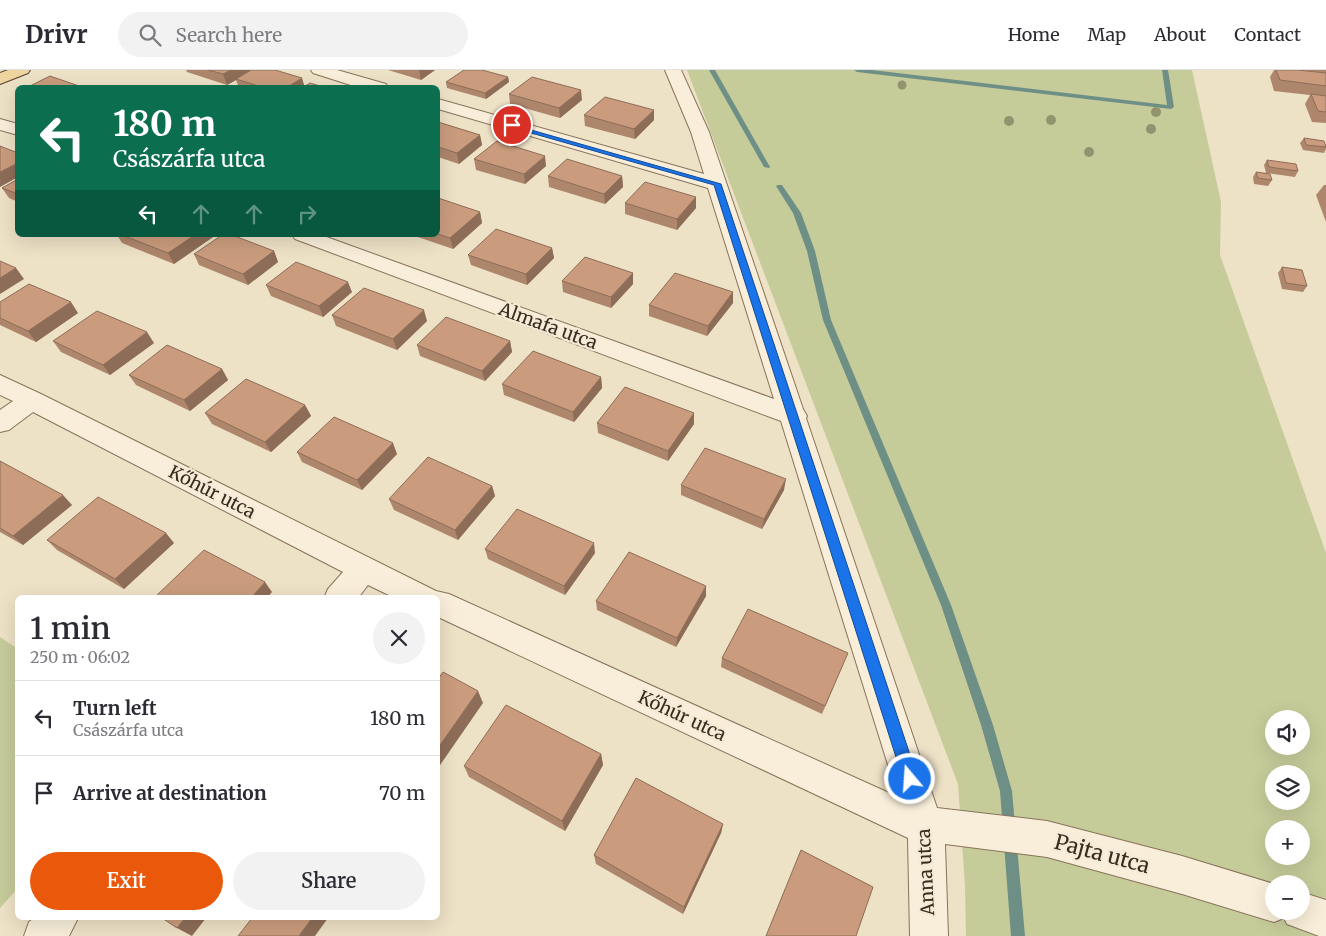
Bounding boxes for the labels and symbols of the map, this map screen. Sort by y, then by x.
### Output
pin [491,104,533,146]
street label: Almafa utca [495,297,601,354]
street label: Kőhúr utca [165,460,260,523]
street label: Kőhúr utca [635,685,730,746]
position arrow [883,752,935,804]
street label: Anna utca [912,828,939,917]
street label: Pajta utca [1052,828,1153,879]

